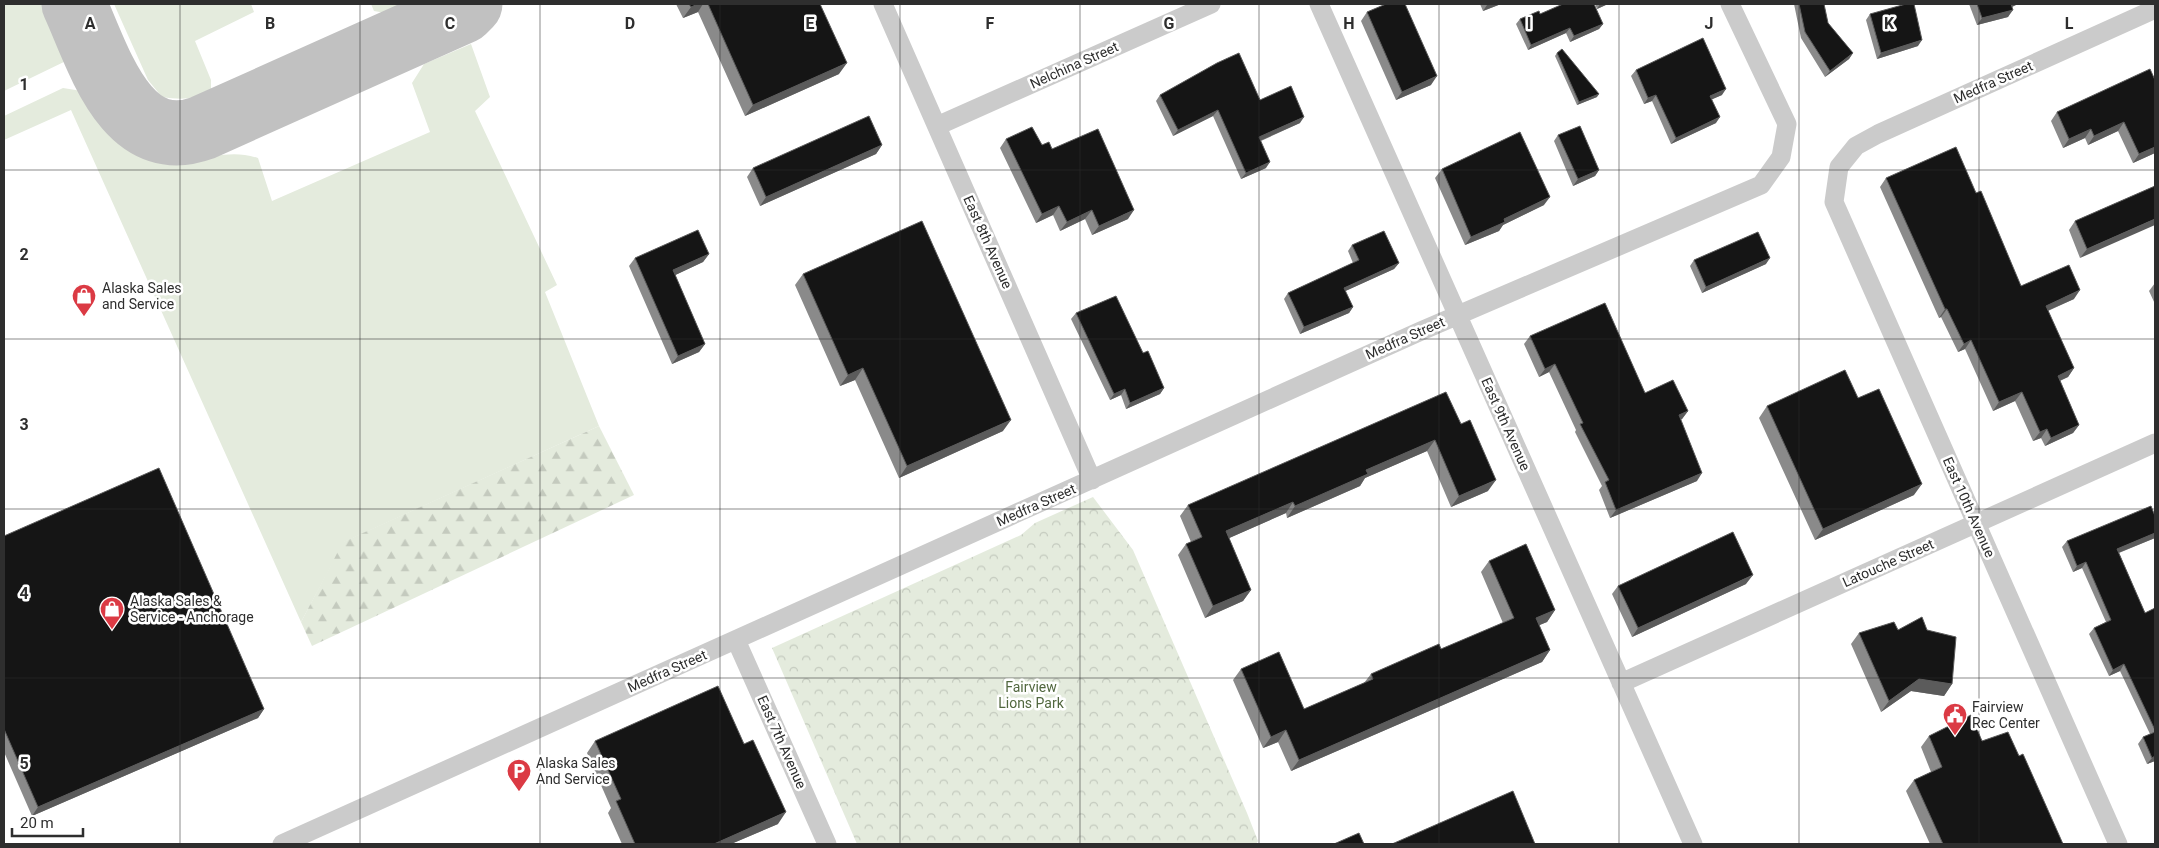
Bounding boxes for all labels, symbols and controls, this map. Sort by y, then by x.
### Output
text: A [85,14,96,33]
text: B [265,14,275,33]
text: C [445,14,455,33]
text: D [625,14,635,33]
text: E [806,14,815,33]
text: F [986,14,995,33]
text: G [1164,14,1175,33]
text: H [1343,14,1355,33]
text: I [1527,14,1531,33]
text: J [1705,14,1713,33]
text: K [1884,14,1895,33]
text: L [2065,14,2074,33]
street label: Nelchina Street [1027,38,1121,92]
street label: Medfra Street [1951,57,2035,107]
text: 1 [19,75,29,94]
street label: East 8th Avenue [960,193,1016,291]
text: 2 [19,245,29,264]
place label: Alaska Sales and Service [102,280,182,312]
shop icon: Alaska Sales and Service [71,283,97,317]
street label: Medfra Street [1363,313,1447,363]
street label: East 9th Avenue [1478,375,1534,473]
text: 3 [19,415,29,434]
street label: East 10th Avenue [1940,454,1998,560]
street label: Medfra Street [994,480,1078,530]
street label: Latouche Street [1840,536,1936,590]
text: 4 [19,584,29,603]
place label: Alaska Sales & Service - Anchorage [130,593,254,625]
shop icon: Alaska Sales & Service - Anchorage [99,596,125,630]
street label: Medfra Street [625,646,709,696]
park label: Fairview Lions Park [998,679,1065,711]
street label: East 7th Avenue [754,693,810,791]
place label: Fairview Rec Center [1972,699,2040,731]
public building icon: Fairview Rec Center [1942,702,1968,736]
text: 5 [19,754,29,773]
place label: Alaska Sales And Service [536,755,616,787]
parking icon: Alaska Sales And Service [506,758,532,792]
scale bar [12,806,84,838]
text: 20 m [20,814,54,832]

